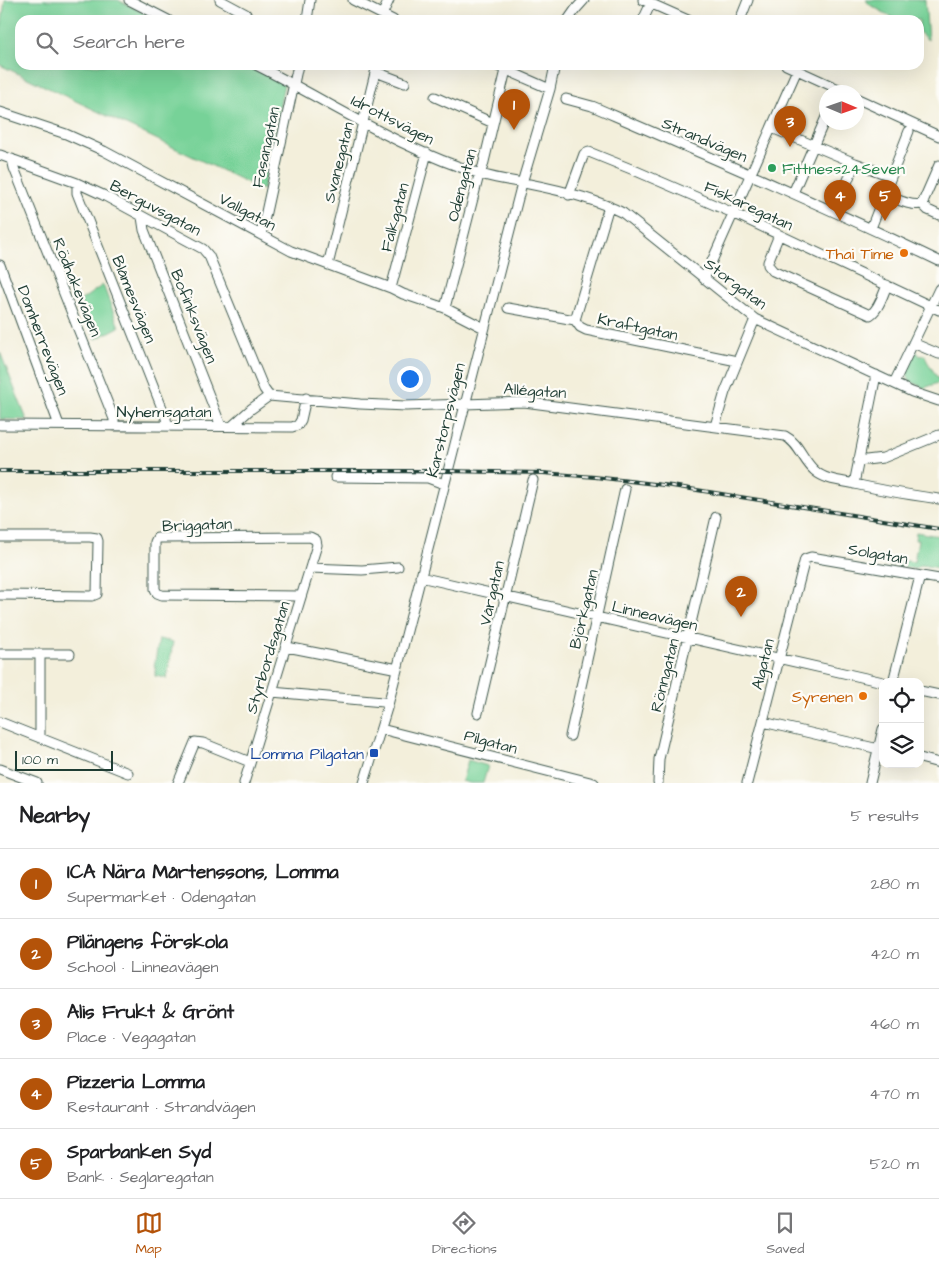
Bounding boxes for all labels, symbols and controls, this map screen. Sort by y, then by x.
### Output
search box [15,15,924,70]
icon: search [33,29,61,57]
text: Search here [73,29,185,56]
north arrow [819,85,864,130]
street label: Idrottsvägen [347,89,438,151]
pin: 1 [498,89,530,130]
street label: Fasangatan [247,105,286,190]
pin: 3 [774,106,806,147]
street label: Strandvägen [658,112,751,169]
street label: Svanegatan [318,120,361,205]
street label: Odengatan [442,146,483,224]
place label: Fittness24Seven [782,158,905,180]
marker: Fittness24Seven [766,162,778,174]
street label: Berguvsgatan [106,175,205,242]
street label: Fiskaregatan [700,176,797,237]
street label: Falkgatan [375,180,416,254]
pin: 4 [824,180,856,221]
pin: 5 [869,180,901,221]
street label: Vallgatan [214,188,280,237]
street label: Rödhakevägen [46,235,107,340]
place label: Thai Time [826,243,894,265]
marker: Thai Time [898,247,910,259]
street label: Blåmesvägen [106,252,162,347]
street label: Storgatan [699,253,771,316]
street label: Bofinksvägen [164,266,223,367]
street label: Domherrevägen [11,282,74,399]
street label: Kraftgatan [595,308,680,347]
street label: Karstorpsvägen [421,361,472,480]
your location [397,366,423,392]
street label: Allégatan [503,378,567,405]
street label: Nyhemsgatan [117,401,211,424]
street label: Briggatan [162,513,232,538]
street label: Solgatan [846,538,910,571]
street label: Vårgatan [474,559,511,628]
street label: Björkgatan [564,567,605,651]
pin: 2 [725,576,757,617]
street label: Linneavägen [609,595,700,638]
street label: Styrbordsgatan [240,598,296,716]
street label: Rönngatan [645,636,686,715]
street label: Algatan [746,636,781,692]
map controls [879,678,924,768]
button: locate [879,678,924,723]
place label: Syrenen [792,686,853,709]
marker: Syrenen [857,690,869,702]
button: layers [879,723,924,768]
street label: Pilgatan [461,724,520,761]
place label: Lomma Pilgatan [250,743,364,766]
marker: Lomma Pilgatan [368,747,380,759]
scale bar [15,748,112,771]
text: 100 m [22,750,58,770]
text: Nearby [20,801,90,830]
text: 5 results [851,805,919,827]
text: ICA Nära Mårtenssons, Lomma [67,859,339,886]
text: 1 [35,873,37,895]
text: 280 m [871,873,919,895]
text: Supermarket · Odengatan [67,886,256,908]
text: Pilängens förskola [67,929,228,956]
text: 2 [31,943,41,965]
text: 420 m [870,943,919,965]
text: School · Linneavägen [67,956,219,978]
text: Alis Frukt & Grönt [67,999,234,1026]
text: 3 [32,1013,40,1035]
text: 460 m [869,1013,919,1035]
text: Place · Vegagatan [67,1026,196,1048]
text: Pizzeria Lomma [67,1069,205,1096]
text: 4 [31,1083,41,1105]
text: 470 m [869,1083,919,1105]
text: Restaurant · Strandvägen [67,1096,256,1118]
text: Sparbanken Syd [67,1139,211,1166]
text: 5 [30,1153,42,1175]
text: 520 m [870,1153,919,1175]
text: Bank · Seglaregatan [67,1166,214,1188]
tab: Map [135,1209,163,1259]
tab: Directions [432,1209,497,1259]
tab: Saved [766,1209,804,1259]

